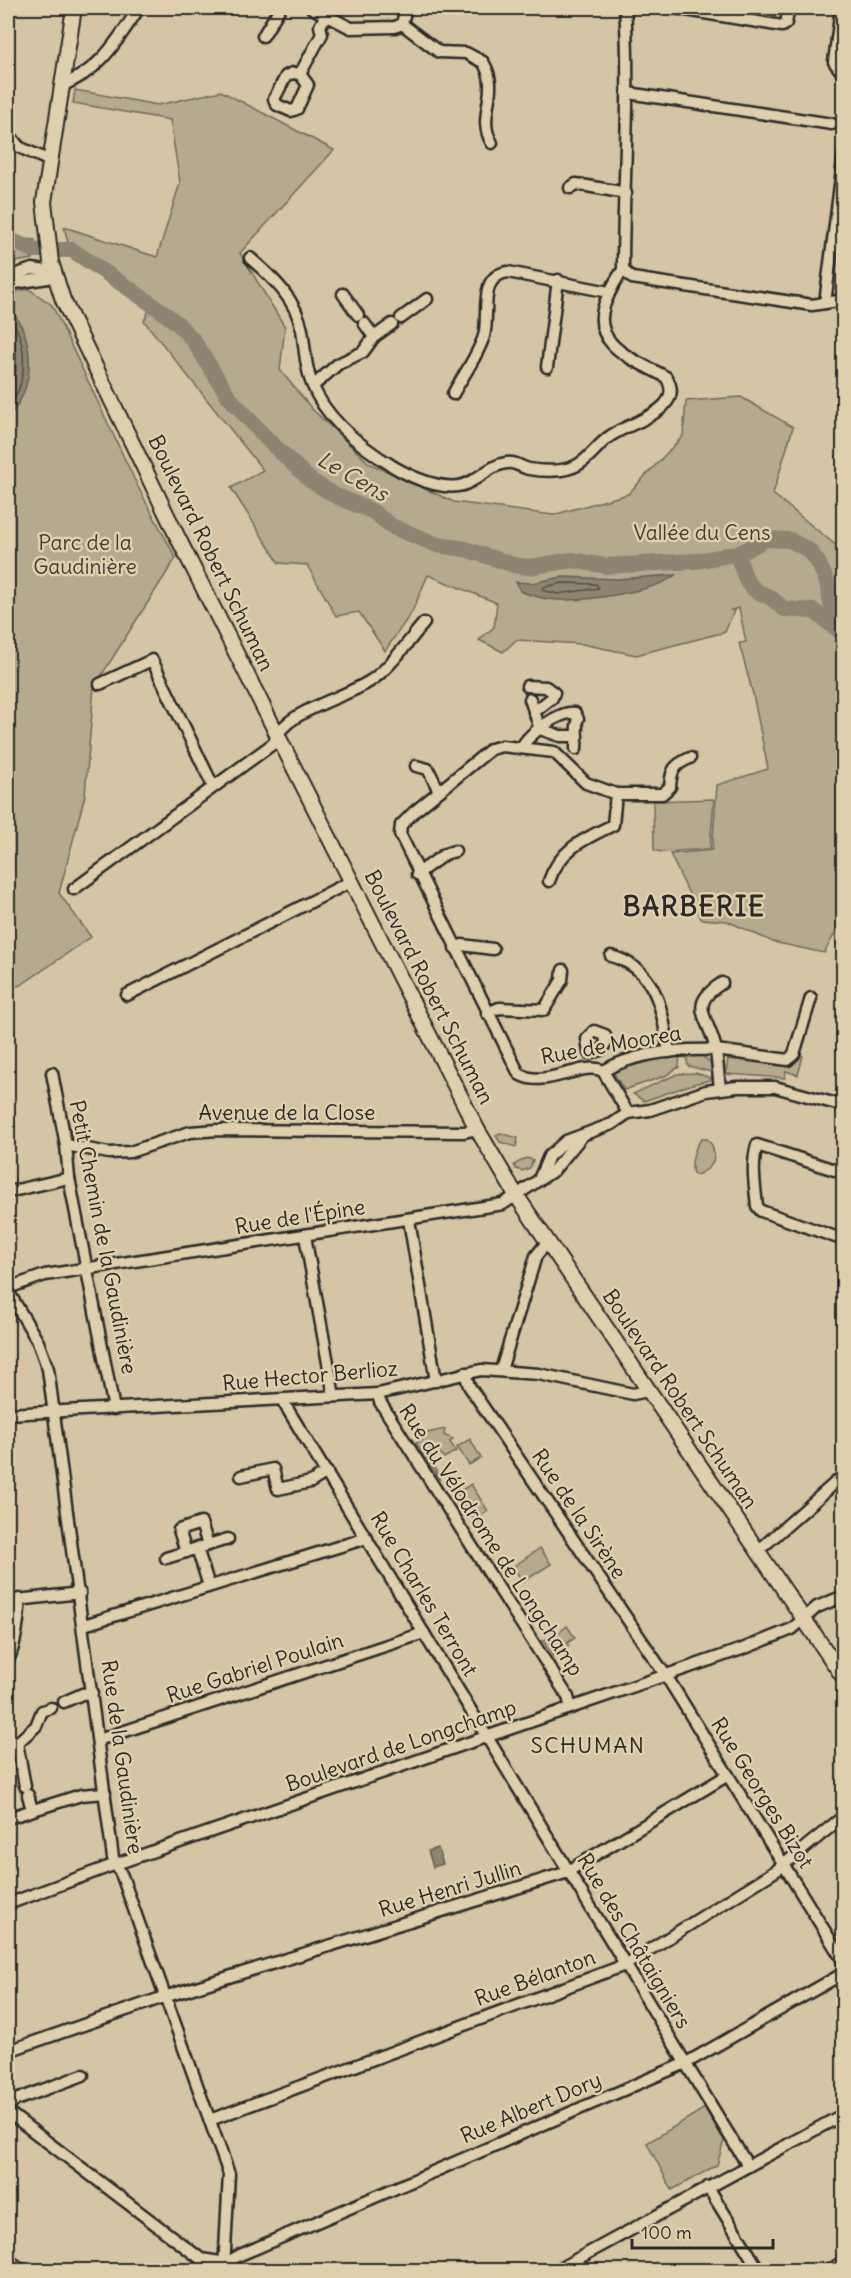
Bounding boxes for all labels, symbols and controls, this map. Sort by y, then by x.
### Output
street label: Boulevard Robert Schuman [142,430,280,675]
water label: Le Cens [313,445,395,508]
park label: Vallée du Cens [633,519,771,546]
park label: Parc de la Gaudinière [33,529,137,580]
street label: Boulevard Robert Schuman [359,865,500,1108]
district label: BARBERIE [623,889,765,923]
street label: Rue de Moorea [539,1019,683,1070]
street label: Petit Chemin de la Gaudinière [64,1098,143,1376]
street label: Avenue de la Close [199,1099,375,1126]
street label: Rue de l'Épine [233,1193,367,1240]
street label: Boulevard Robert Schuman [597,1284,764,1514]
street label: Rue Hector Berlioz [221,1354,399,1397]
street label: Rue du Vélodrome de Longchamp [393,1398,590,1681]
street label: Rue de la Sirène [526,1444,633,1584]
street label: Rue Charles Terront [365,1506,484,1681]
street label: Rue Gabriel Poulain [163,1626,347,1709]
street label: Rue de la Gaudinière [96,1658,149,1856]
street label: Boulevard de Longchamp [282,1693,520,1798]
street label: Rue Georges Bizot [705,1712,820,1873]
district label: SCHUMAN [530,1731,646,1759]
street label: Rue des Châtaigniers [571,1848,697,2033]
street label: Rue Henri Jullin [375,1854,524,1923]
street label: Rue Bélanton [471,1943,599,2012]
street label: Rue Albert Dory [456,2066,605,2149]
scale bar [632,2212,773,2250]
text: 100 m [641,2221,692,2244]

